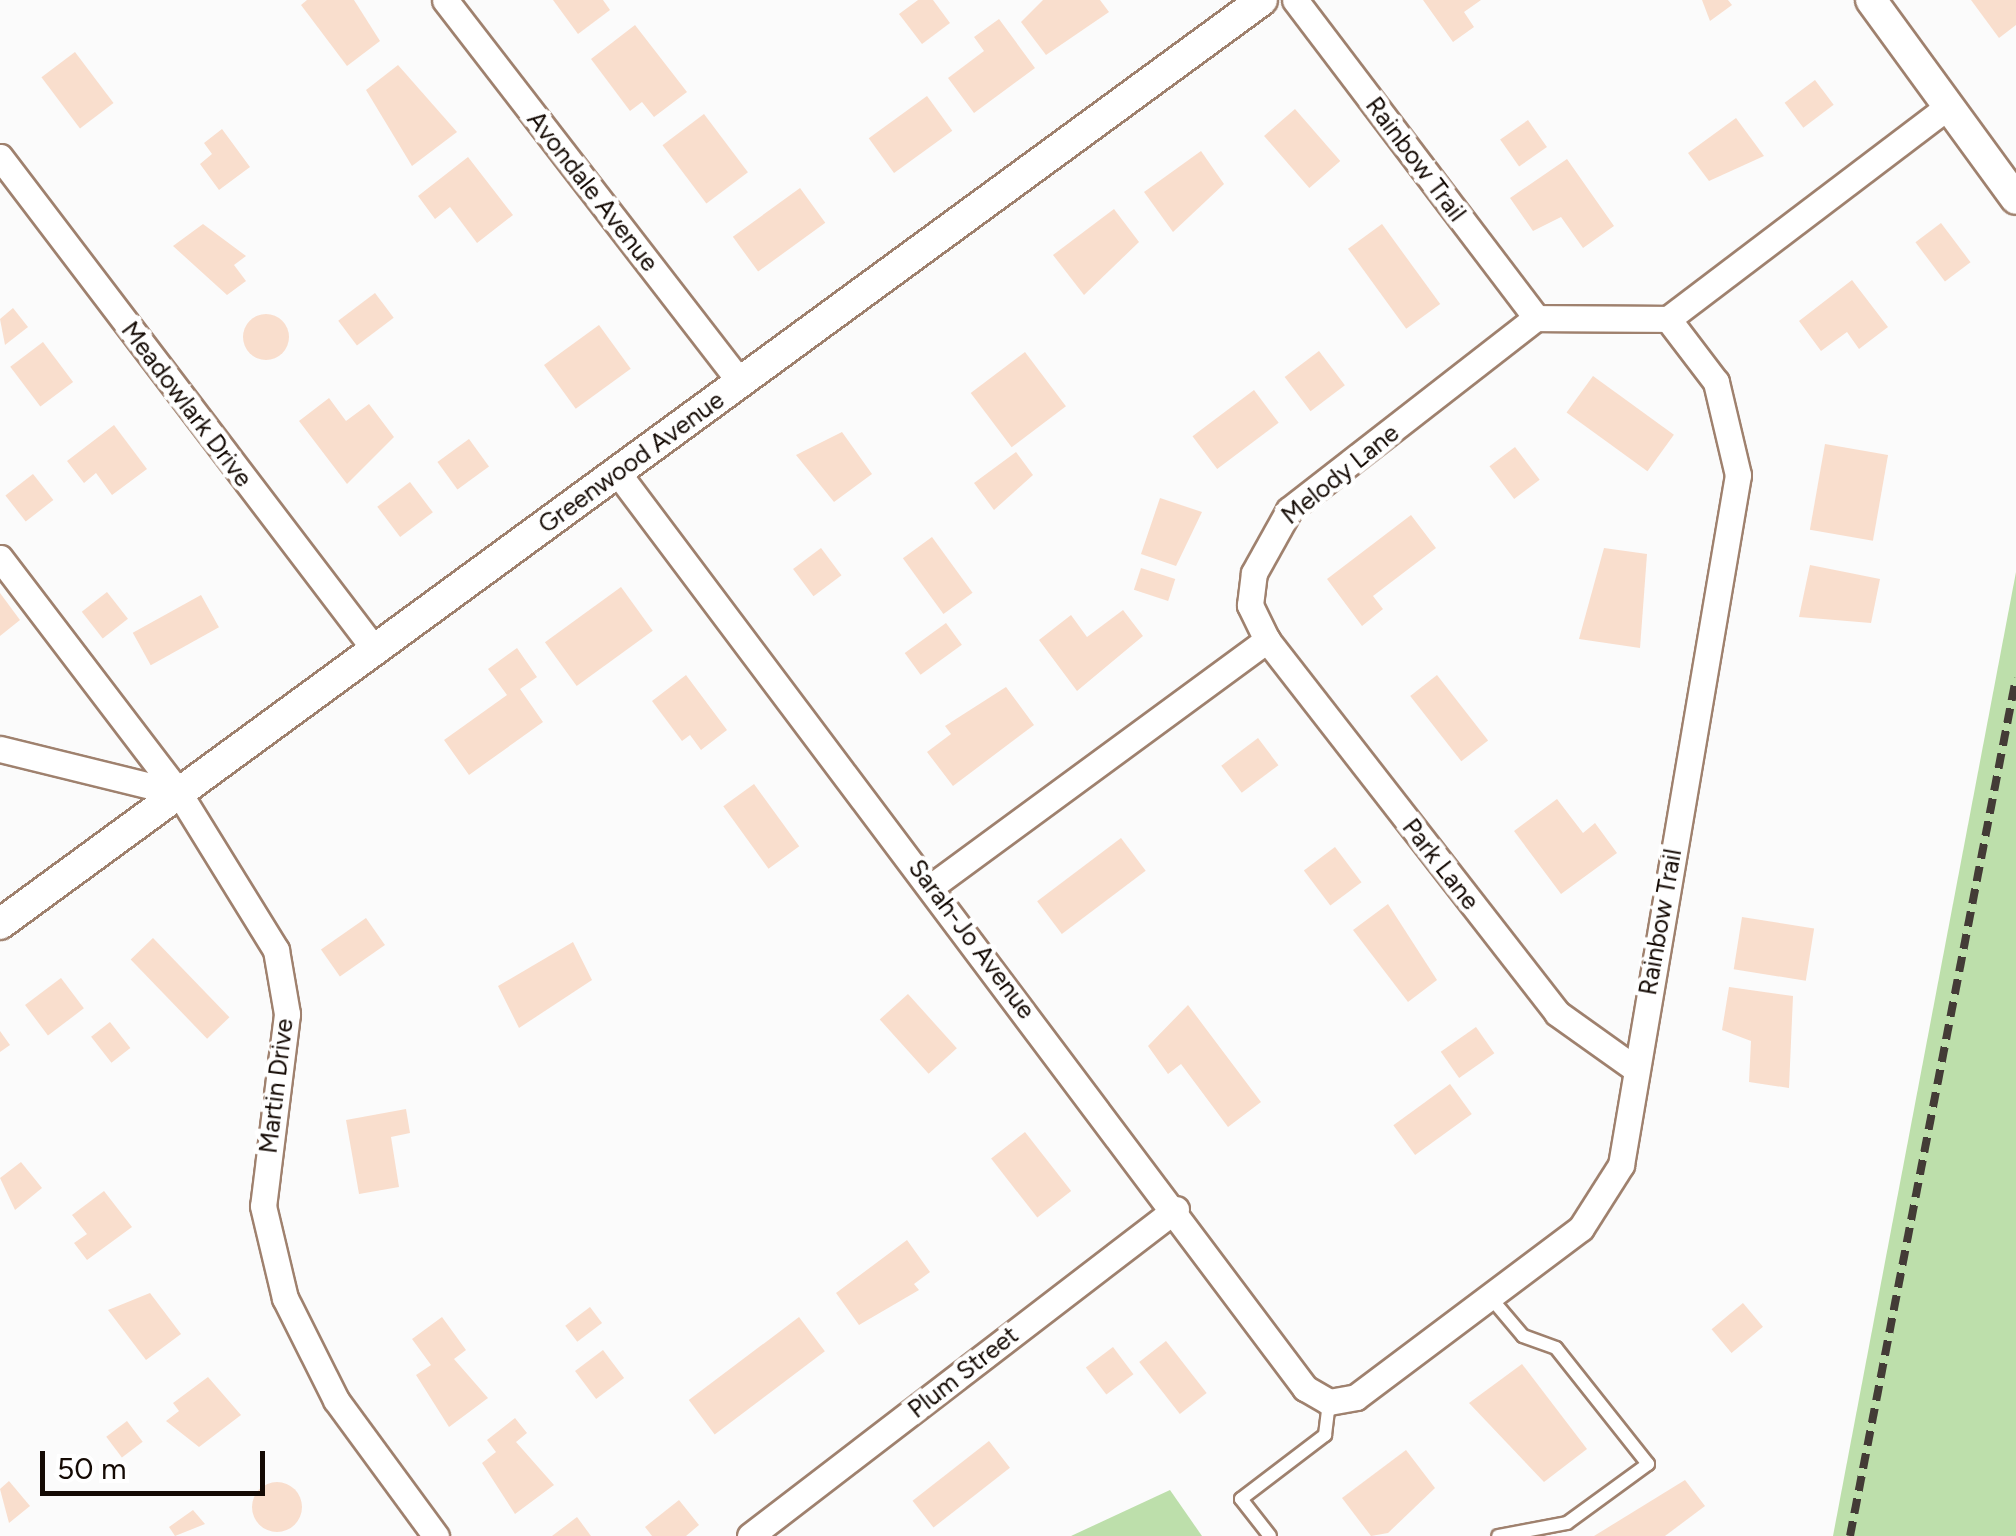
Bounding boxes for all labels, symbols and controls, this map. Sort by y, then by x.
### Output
street label: Rainbow Trail [1360,91,1472,227]
street label: Avondale Avenue [521,105,665,277]
street label: Meadowlark Drive [115,316,259,492]
street label: Greenwood Avenue [532,385,730,539]
street label: Melody Lane [1275,418,1405,530]
street label: Park Lane [1396,813,1486,915]
street label: Rainbow Trail [1632,847,1688,997]
street label: Sarah-Jo Avenue [902,853,1042,1025]
street label: Martin Drive [253,1017,299,1155]
street label: Plum Street [902,1320,1024,1424]
scale bar [45,1431,270,1493]
text: 50 m [57,1450,126,1487]

